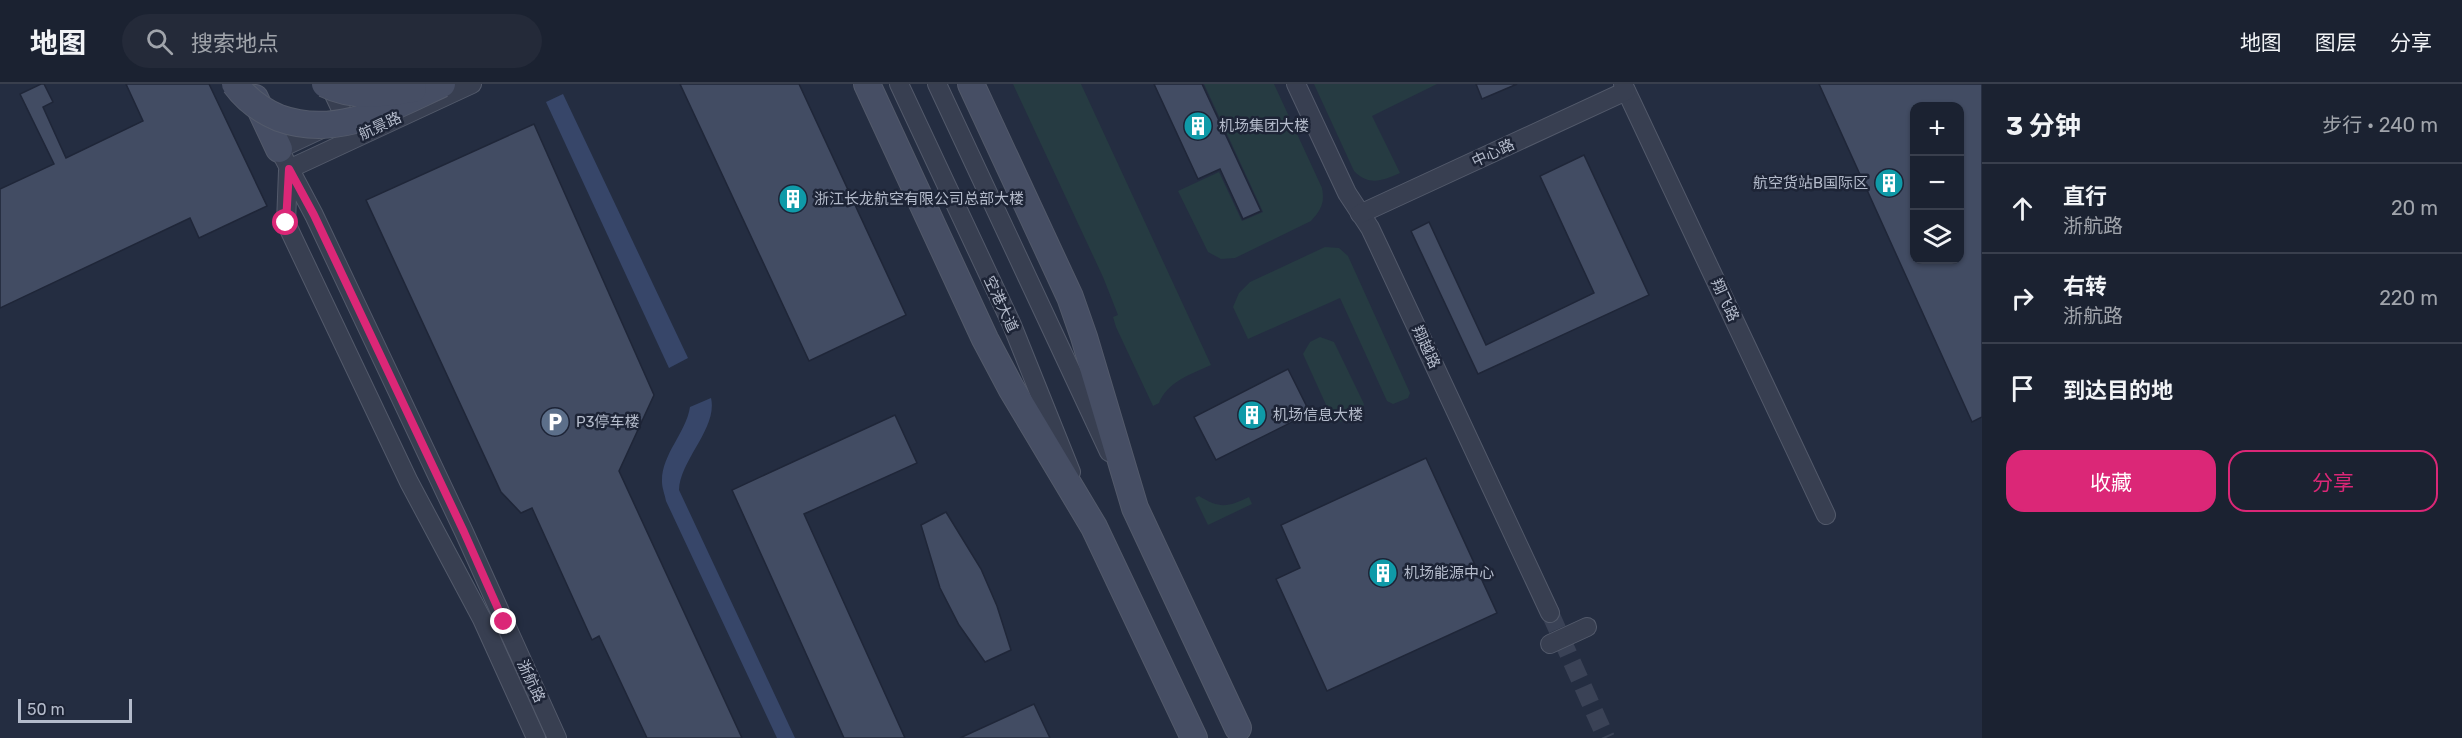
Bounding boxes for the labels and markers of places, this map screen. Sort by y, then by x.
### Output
building icon: 机场集团大楼 [1182,110,1214,142]
place label: 机场集团大楼 [1219,117,1309,135]
building icon: 航空货站B国际区 [1873,167,1905,199]
place label: 航空货站B国际区 [1753,174,1868,192]
building icon: 浙江长龙航空有限公司总部大楼 [777,183,809,215]
place label: 浙江长龙航空有限公司总部大楼 [814,190,1024,208]
building icon: 机场信息大楼 [1236,399,1268,431]
parking icon: P3停车楼 [539,406,571,438]
place label: 机场信息大楼 [1273,406,1363,424]
place label: P3停车楼 [576,413,640,431]
building icon: 机场能源中心 [1367,557,1399,589]
place label: 机场能源中心 [1404,564,1494,582]

